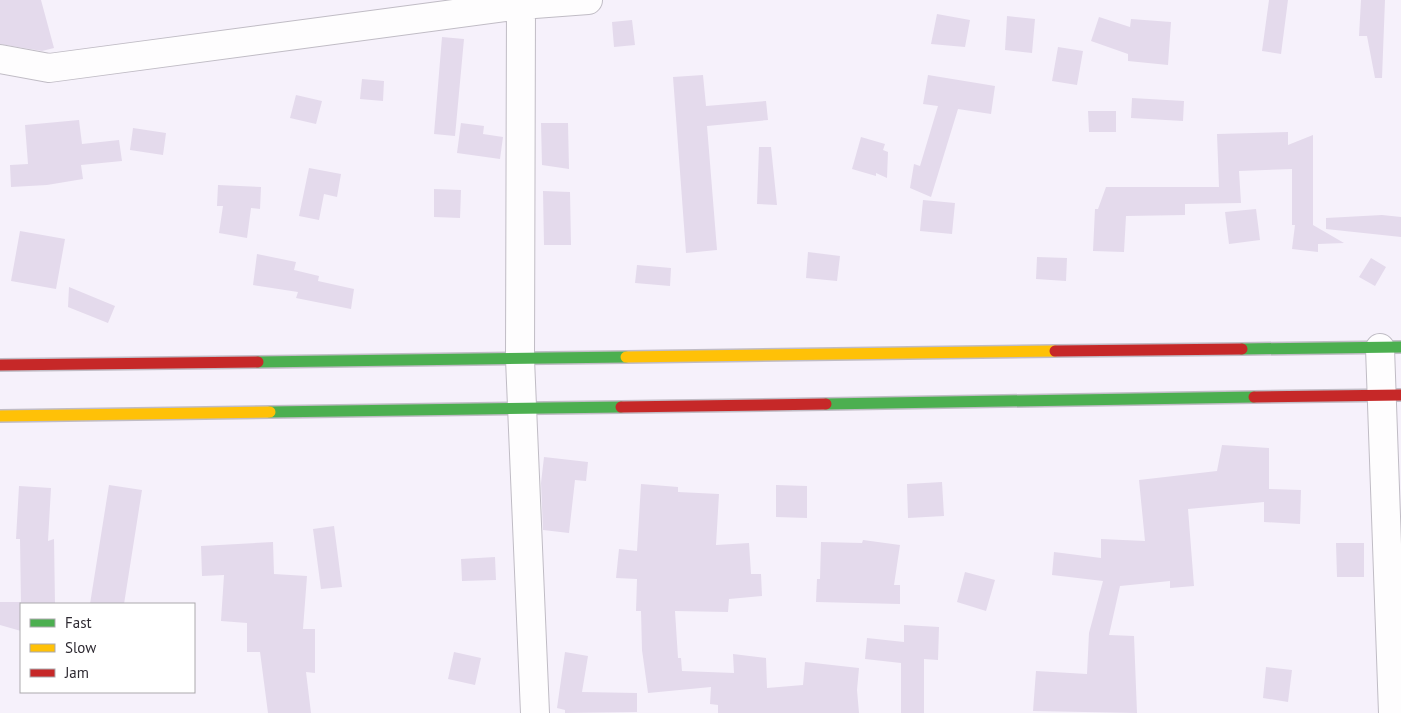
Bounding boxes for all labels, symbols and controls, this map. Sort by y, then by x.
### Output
legend [20,603,195,693]
text: Fast [65,613,92,632]
text: Slow [65,638,96,657]
text: Jam [64,663,89,682]

